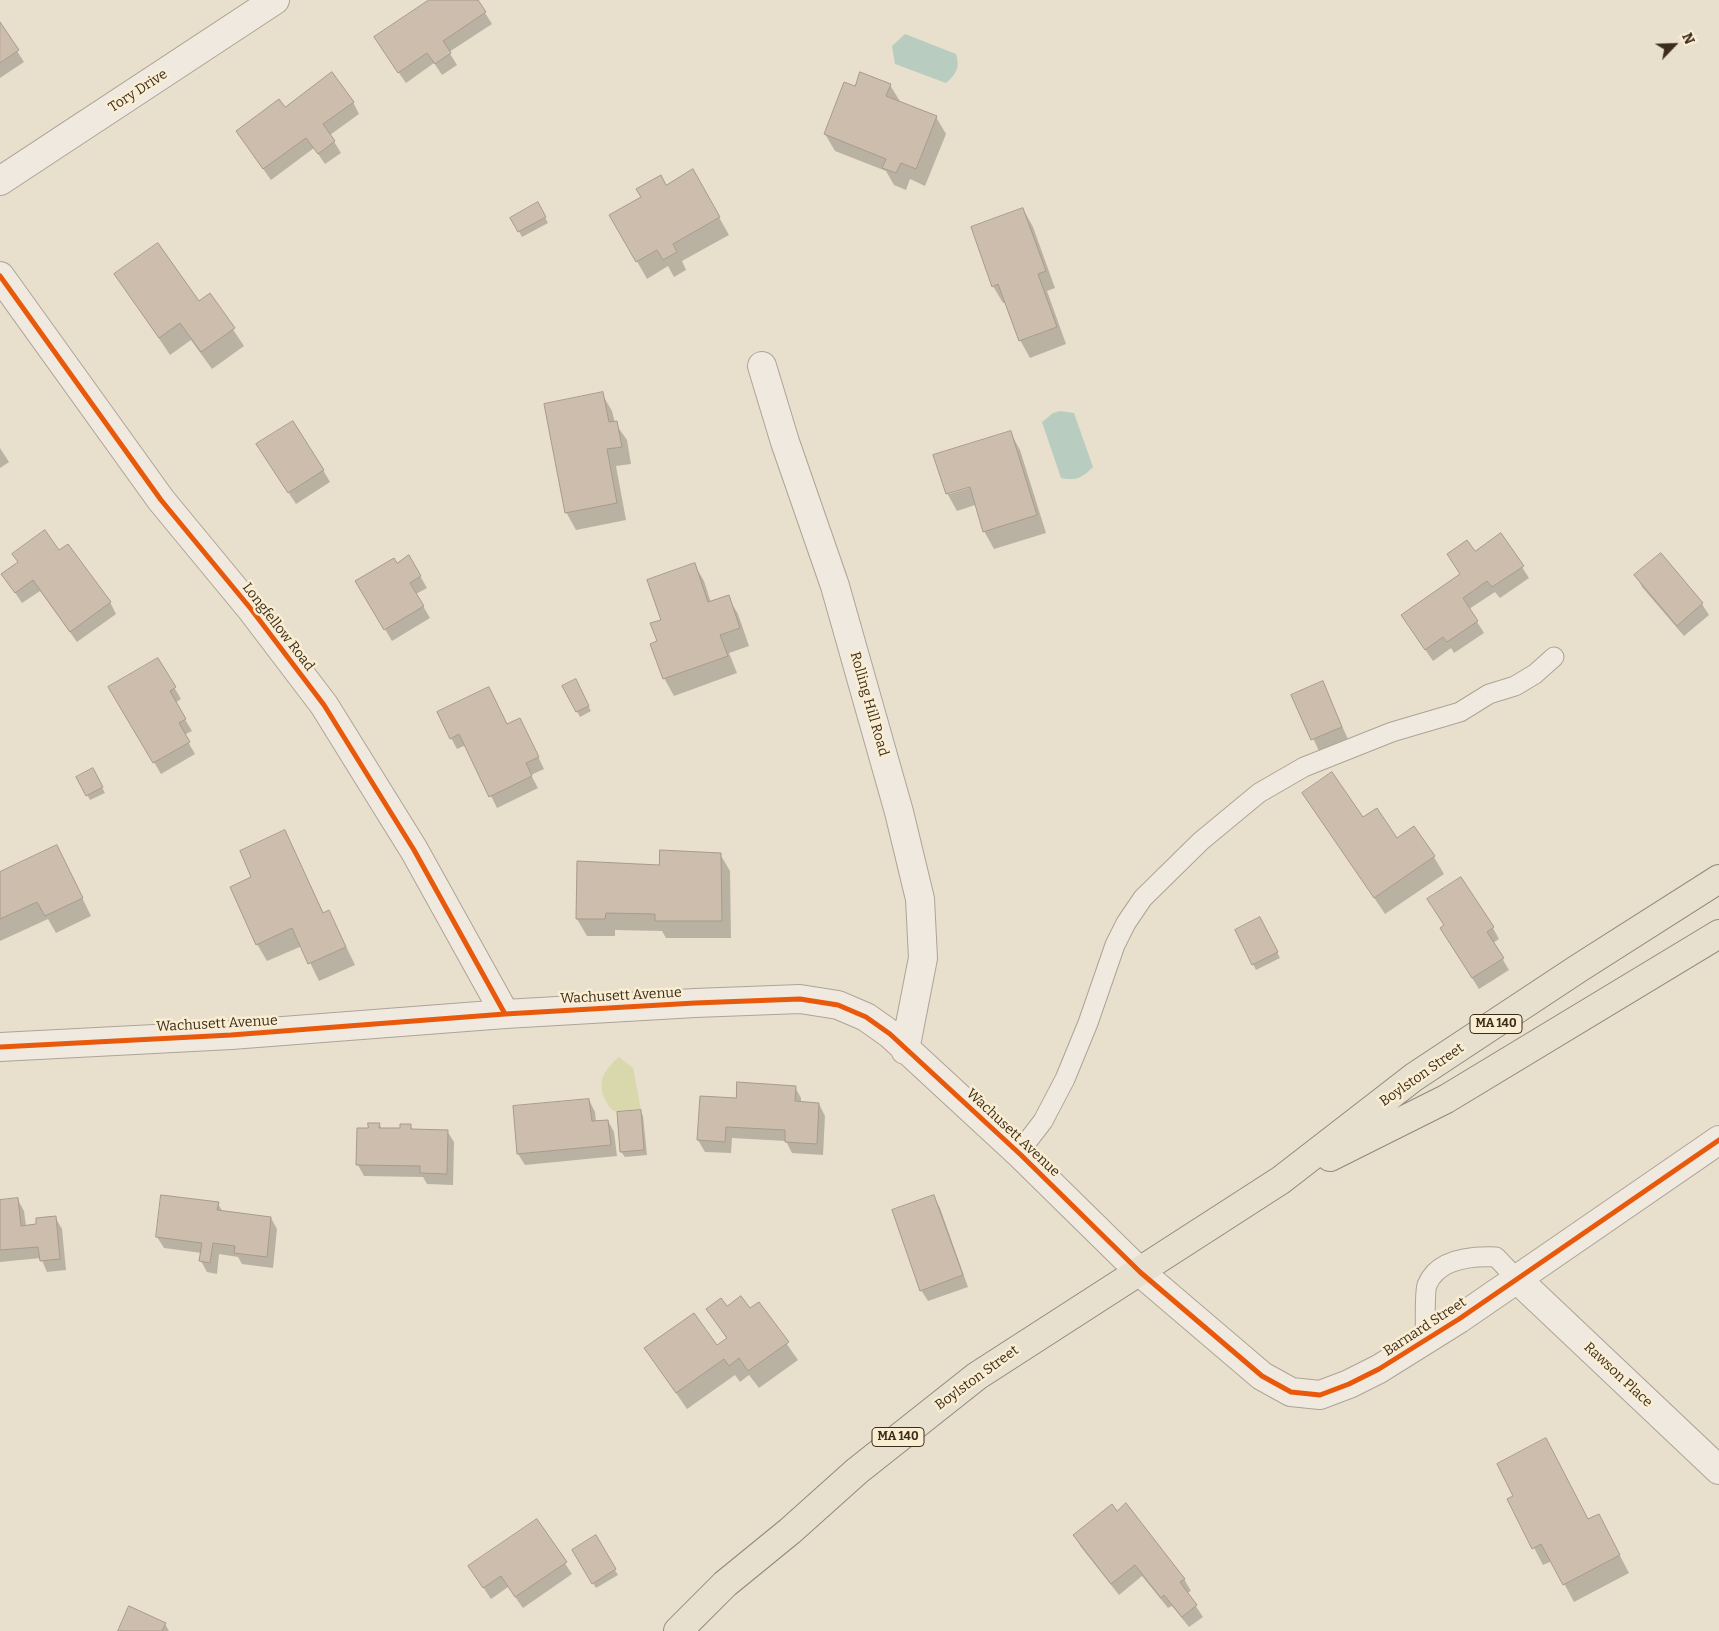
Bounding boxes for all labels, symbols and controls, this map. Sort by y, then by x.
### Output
north arrow [1649,20,1699,70]
text: N [1678,30,1698,47]
street label: Tory Drive [105,66,171,116]
street label: Longfellow Road [238,580,318,674]
street label: Rolling Hill Road [846,650,892,758]
street label: Wachusett Avenue [560,984,682,1008]
street label: Wachusett Avenue [156,1012,278,1036]
road number: MA 140 [1470,1014,1522,1034]
street label: Boylston Street [1377,1040,1467,1110]
street label: Wachusett Avenue [963,1085,1063,1181]
street label: Barnard Street [1380,1294,1470,1360]
street label: Rawson Place [1580,1339,1656,1411]
street label: Boylston Street [932,1342,1022,1414]
road number: MA 140 [872,1428,924,1446]

